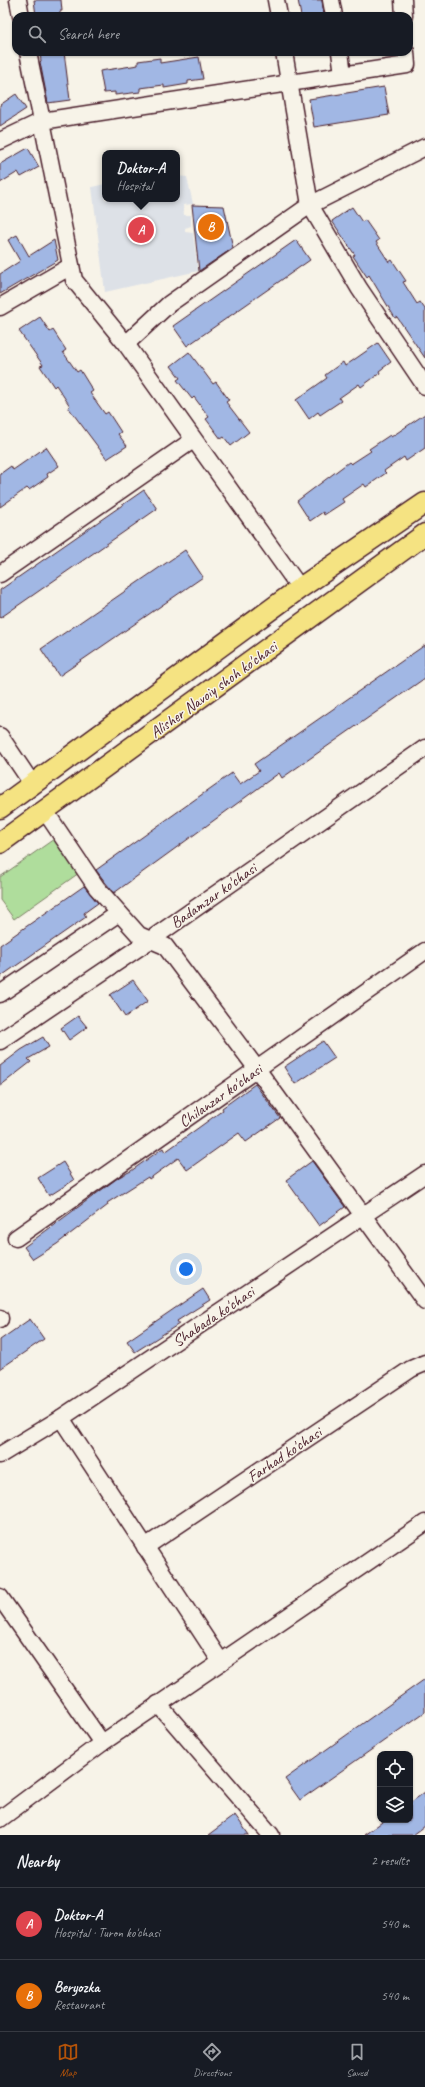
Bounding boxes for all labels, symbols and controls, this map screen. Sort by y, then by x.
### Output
search box [12,12,413,56]
icon: search [26,23,48,45]
text: Search here [58,25,119,44]
popup [102,150,180,202]
text: Doktor-A [117,159,165,178]
text: Hospital [117,178,152,194]
pin: B [198,212,224,242]
pin: A [128,215,154,245]
street label: Alisher Navoiy shoh ko'chasi [146,636,283,743]
street label: Badamzar ko'chasi [167,858,262,933]
street label: Chilanzar ko'chasi [175,1059,268,1132]
your location [176,1259,196,1279]
street label: Shabada ko'chasi [169,1281,260,1352]
street label: Farhad ko'chasi [244,1422,327,1487]
map controls [377,1751,413,1823]
button: locate [377,1751,413,1787]
button: layers [377,1787,413,1823]
text: Nearby [16,1851,59,1872]
text: 2 results [371,1853,409,1869]
text: Doktor-A [54,1906,102,1925]
text: A [26,1916,32,1932]
text: 540 m [381,1916,409,1932]
text: Hospital · Turon ko'chasi [54,1925,160,1941]
text: Beryozka [54,1978,99,1997]
text: B [26,1988,32,2004]
text: 540 m [381,1988,409,2004]
text: Restaurant [54,1997,104,2013]
tab: Map [57,2041,79,2079]
tab: Directions [193,2041,232,2079]
tab: Saved [346,2041,368,2079]

